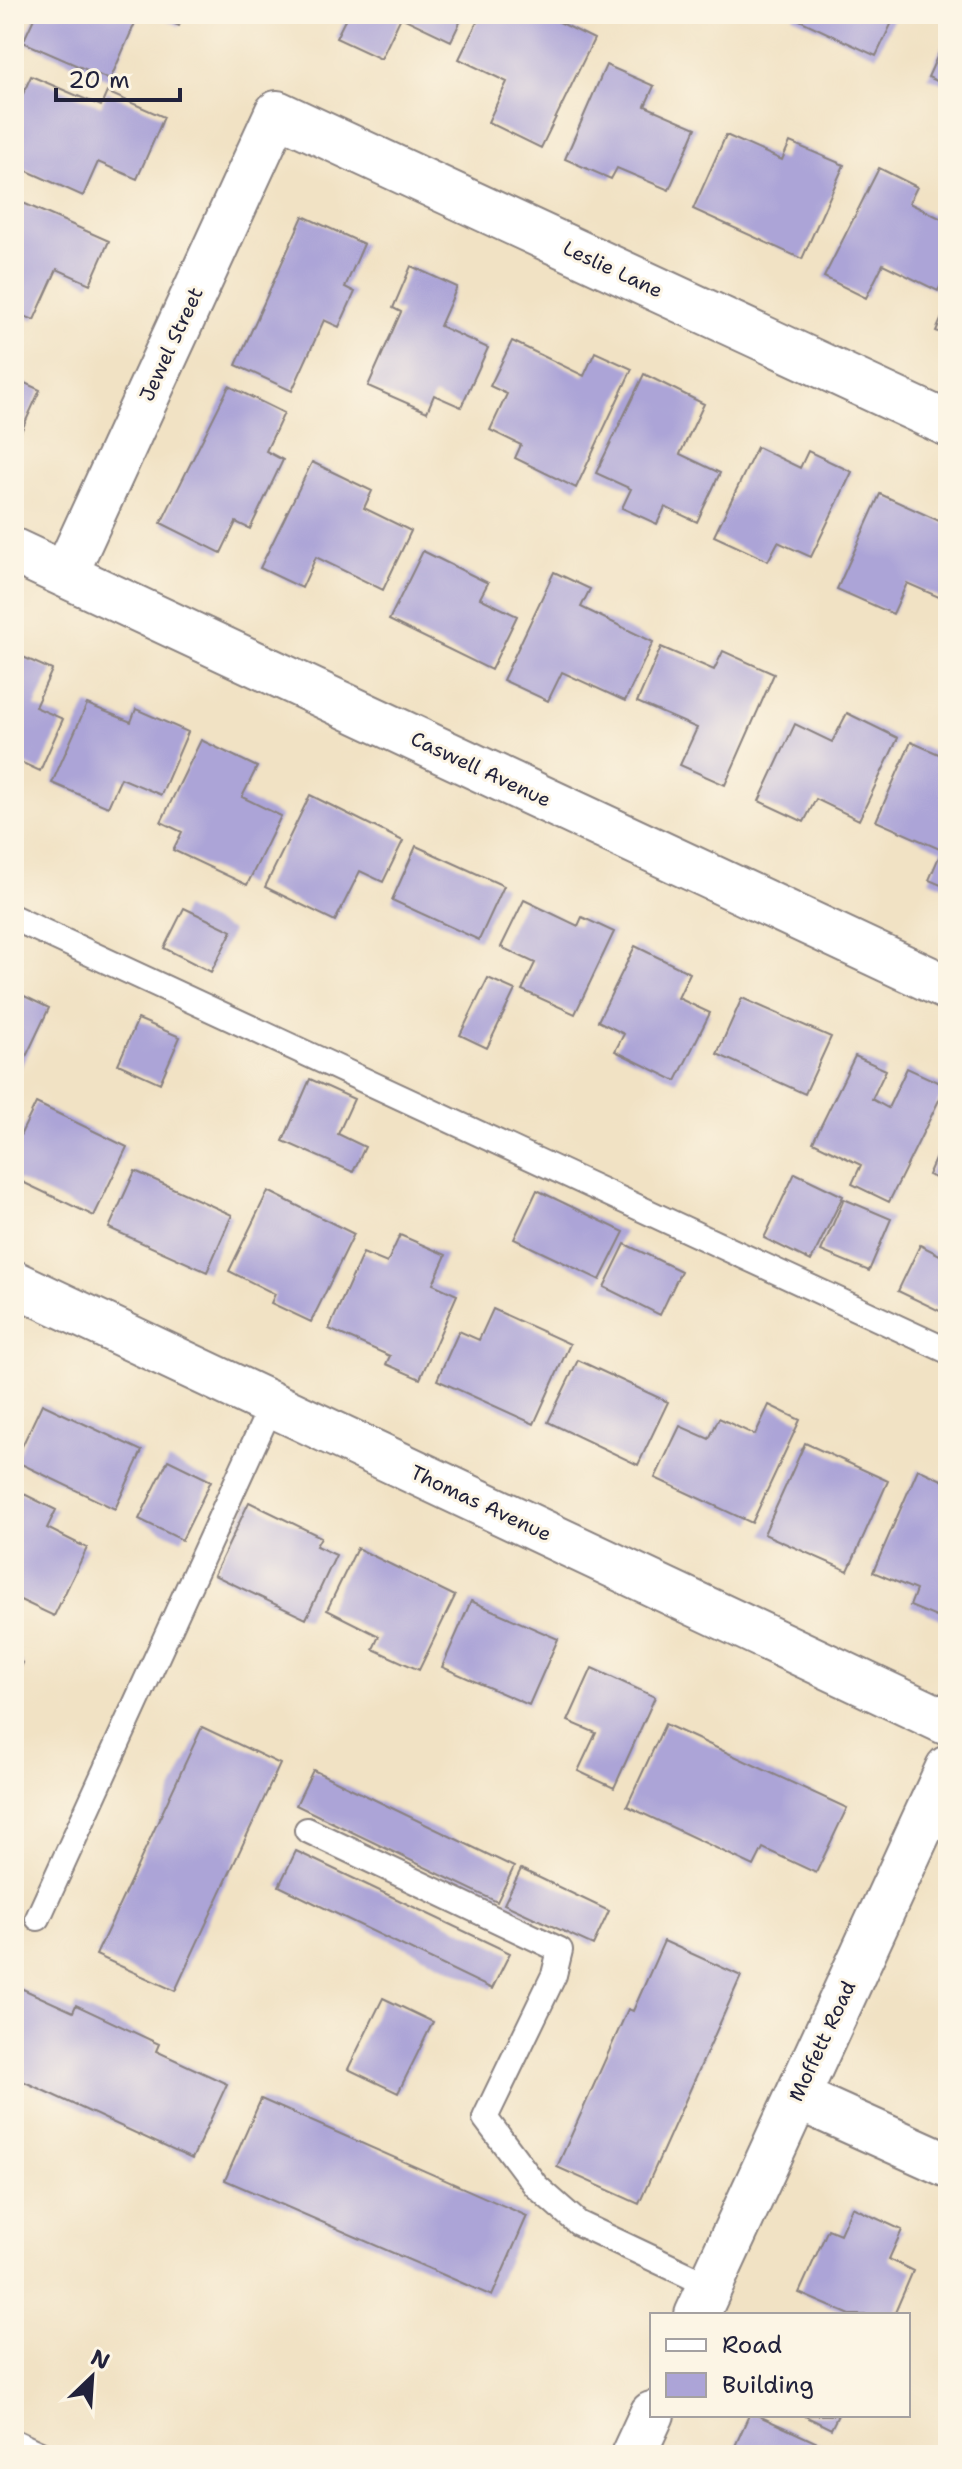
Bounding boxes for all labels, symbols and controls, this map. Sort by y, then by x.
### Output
scale bar [56,52,180,102]
text: 20 m [68,64,130,96]
street label: Leslie Lane [559,235,667,303]
street label: Jewel Street [133,283,209,405]
street label: Caswell Avenue [407,725,555,813]
street label: Thomas Avenue [406,1459,556,1547]
street label: Moffett Road [783,1976,861,2106]
legend [650,2313,910,2417]
text: Road [722,2329,782,2361]
north arrow [52,2337,132,2417]
text: N [86,2343,114,2376]
text: Building [722,2369,814,2401]

